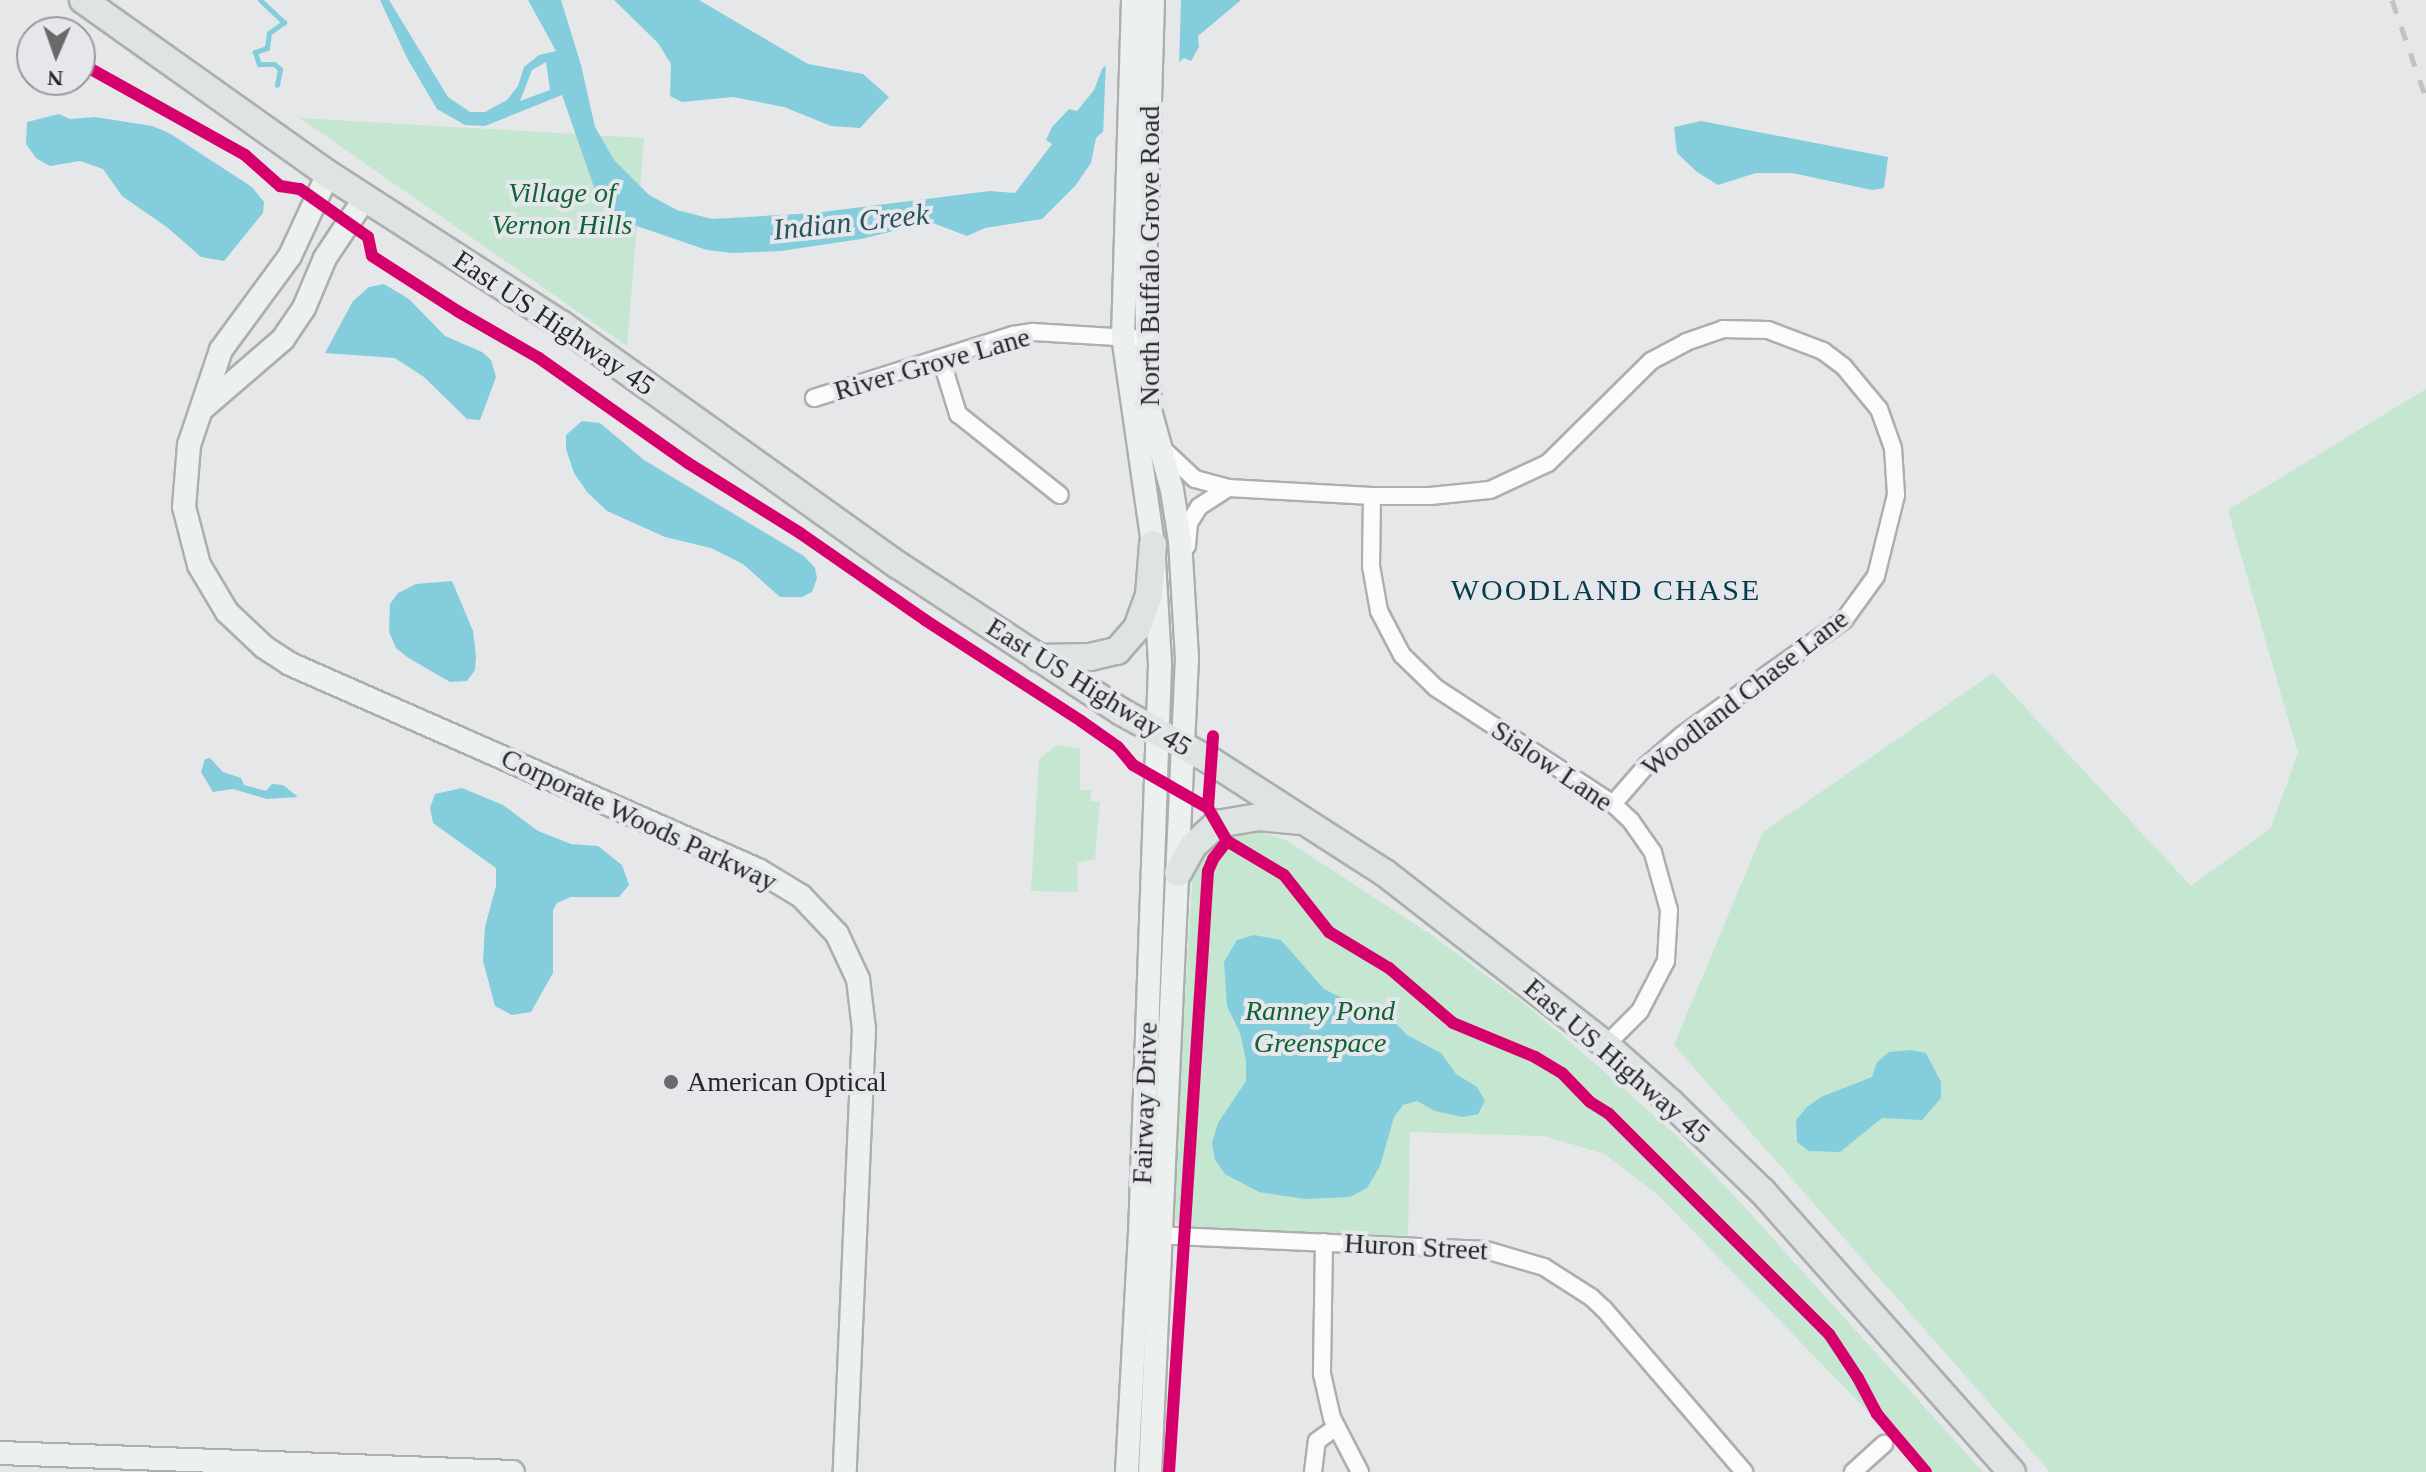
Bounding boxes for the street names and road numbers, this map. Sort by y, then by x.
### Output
street label: North Buffalo Grove Road [1133,106,1167,406]
street label: East US Highway 45 [447,243,661,403]
street label: River Grove Lane [830,320,1034,408]
street label: Woodland Chase Lane [1635,602,1855,784]
street label: East US Highway 45 [980,610,1198,764]
street label: Sislow Lane [1485,713,1619,819]
street label: Corporate Woods Parkway [495,741,783,899]
street label: East US Highway 45 [1517,971,1717,1151]
street label: Fairway Drive [1125,1021,1165,1185]
street label: Huron Street [1343,1226,1489,1268]

